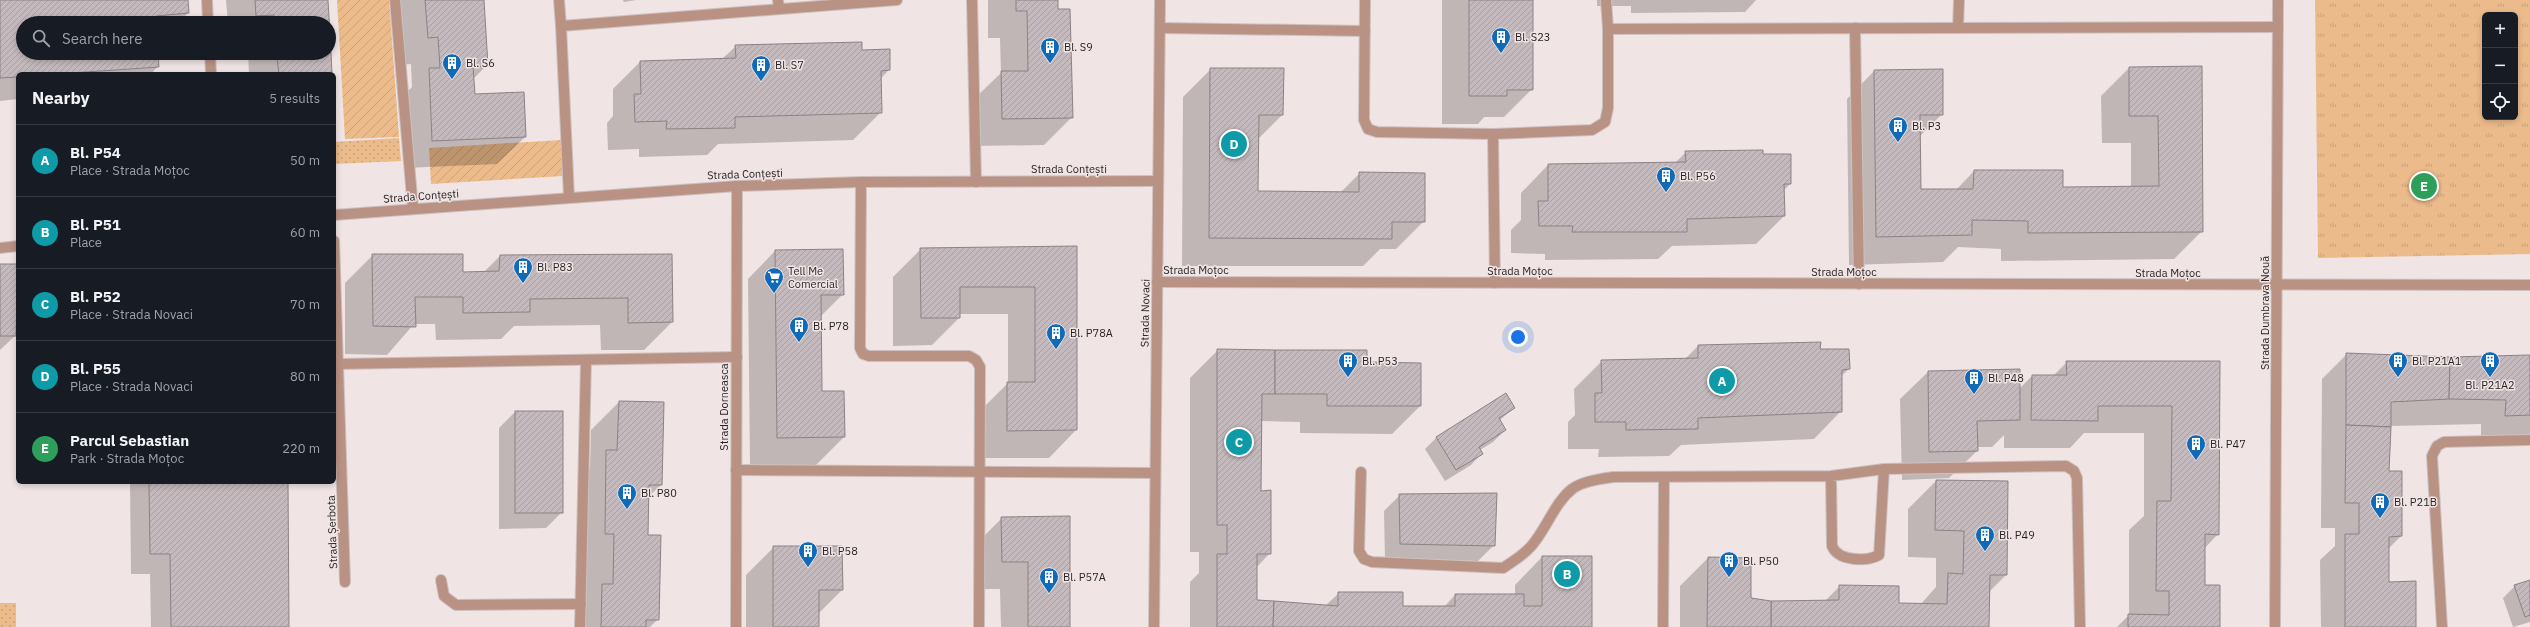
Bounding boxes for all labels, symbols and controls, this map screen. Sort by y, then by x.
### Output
map controls [2482,12,2518,120]
button: + [2482,12,2518,48]
search box [16,16,336,60]
building icon: Bl. S23 [1490,26,1512,54]
icon: search [30,27,52,49]
text: Search here [62,29,142,48]
place label: Bl. S23 [1515,30,1550,44]
building icon: Bl. S9 [1039,36,1061,64]
place label: Bl. S9 [1064,40,1093,54]
button: − [2482,48,2518,84]
building icon: Bl. S6 [441,52,463,80]
building icon: Bl. S7 [750,54,772,82]
place label: Bl. S6 [466,56,495,70]
place label: Bl. S7 [775,58,804,72]
button: locate [2482,84,2518,120]
text: Nearby [32,87,90,109]
text: 5 results [269,90,320,107]
building icon: Bl. P3 [1887,115,1909,143]
place label: Bl. P3 [1912,119,1941,133]
pin: D [1221,129,1247,159]
text: Bl. P54 [70,143,121,162]
text: A [41,152,49,169]
text: 50 m [290,152,320,169]
text: Place · Strada Moțoc [70,162,190,179]
street label: Strada Conțești [1031,162,1107,176]
building icon: Bl. P56 [1655,165,1677,193]
street label: Strada Conțești [707,166,783,182]
place label: Bl. P56 [1680,169,1716,183]
pin: E [2411,171,2437,201]
street label: Strada Conțești [383,186,459,206]
text: Bl. P51 [70,215,121,234]
text: B [41,224,49,241]
text: 60 m [290,224,320,241]
text: Place [70,234,102,251]
building icon: Bl. P83 [512,256,534,284]
street label: Strada Dumbrava Nouă [2258,256,2272,370]
place label: Bl. P83 [537,260,573,274]
street label: Strada Moțoc [1163,263,1229,277]
place label: Tell Me Comercial [788,264,838,291]
street label: Strada Moțoc [1487,264,1553,278]
street label: Strada Moțoc [1811,265,1877,279]
supermarket icon: Tell Me Comercial [763,266,785,294]
street label: Strada Moțoc [2135,266,2201,280]
street label: Strada Novaci [1137,279,1153,347]
text: Bl. P52 [70,287,121,306]
text: C [41,296,49,313]
text: 70 m [290,296,320,313]
text: Place · Strada Novaci [70,306,193,323]
building icon: Bl. P78 [788,315,810,343]
place label: Bl. P78 [813,319,849,333]
building icon: Bl. P78A [1045,322,1067,350]
place label: Bl. P78A [1070,326,1113,340]
your location [1508,327,1528,347]
building icon: Bl. P53 [1337,350,1359,378]
building icon: Bl. P21A1 [2387,350,2409,378]
building icon: Bl. P21A2 [2479,350,2501,378]
place label: Bl. P53 [1362,354,1398,368]
place label: Bl. P21A1 [2412,354,2462,368]
text: Bl. P55 [70,359,121,378]
street label: Strada Dorneasca [717,363,731,451]
pin: A [1709,366,1735,396]
building icon: Bl. P48 [1963,367,1985,395]
text: D [40,368,50,385]
text: 80 m [290,368,320,385]
place label: Bl. P48 [1988,371,2024,385]
text: Place · Strada Novaci [70,378,193,395]
place label: Bl. P21A2 [2465,378,2515,392]
pin: C [1226,427,1252,457]
text: Parcul Sebastian [70,431,189,450]
building icon: Bl. P47 [2185,433,2207,461]
place label: Bl. P47 [2210,437,2246,451]
text: E [41,440,49,457]
text: 220 m [282,440,320,457]
text: Park · Strada Moțoc [70,450,184,467]
building icon: Bl. P80 [616,482,638,510]
place label: Bl. P80 [641,486,677,500]
building icon: Bl. P21B [2369,491,2391,519]
street label: Strada Șerbota [324,495,340,569]
place label: Bl. P21B [2394,495,2437,509]
building icon: Bl. P49 [1974,524,1996,552]
place label: Bl. P49 [1999,528,2035,542]
building icon: Bl. P58 [797,540,819,568]
place label: Bl. P58 [822,544,858,558]
building icon: Bl. P50 [1718,550,1740,578]
place label: Bl. P50 [1743,554,1779,568]
pin: B [1554,559,1580,589]
building icon: Bl. P57A [1038,566,1060,594]
place label: Bl. P57A [1063,570,1106,584]

